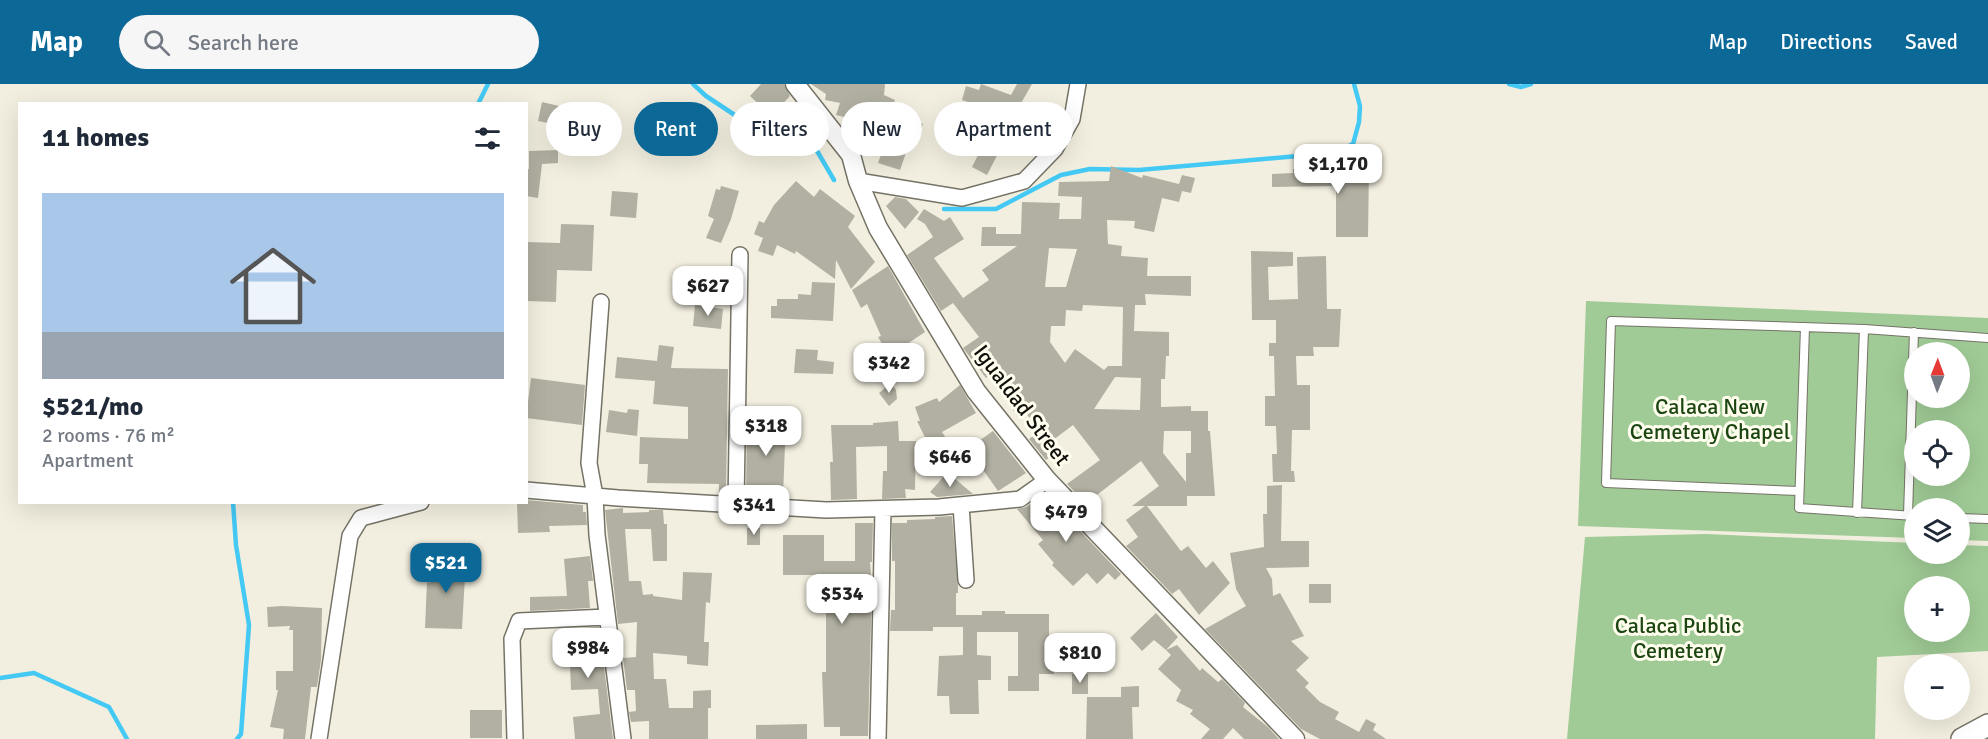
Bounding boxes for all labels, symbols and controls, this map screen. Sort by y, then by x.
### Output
search box [119,15,539,69]
text: Map [30,25,83,59]
icon: search [140,26,173,59]
text: Search here [188,29,299,56]
text: Map [1709,29,1747,55]
text: Directions [1780,29,1872,55]
text: Saved [1905,29,1958,55]
chip: Buy [546,102,622,156]
chip: Rent [634,102,718,156]
chip: Filters [730,102,829,156]
chip: New [841,102,922,156]
chip: Apartment [934,102,1073,156]
text: 11 homes [42,122,149,154]
icon: filters [471,122,504,155]
pin: $1,170 [1289,144,1387,195]
text: $1,170 [1308,151,1368,176]
icon: home [219,232,327,340]
pin: $627 [672,266,744,317]
text: $627 [686,273,730,298]
street label: Igualdad Street [968,339,1076,471]
north arrow [1904,342,1970,408]
map controls [1904,342,1970,720]
pin: $342 [853,343,925,394]
text: $342 [867,350,911,375]
text: $521/mo [42,391,143,423]
park label: Calaca New Cemetery Chapel [1630,393,1790,445]
pin: $318 [730,406,802,457]
text: $318 [744,413,788,438]
button: locate [1904,420,1970,486]
text: 2 rooms · 76 m² [42,423,175,448]
pin: $646 [914,437,986,488]
text: $646 [928,444,972,469]
text: Apartment [42,448,134,473]
pin: $341 [718,485,790,536]
text: $341 [732,492,776,517]
pin: $479 [1030,492,1102,543]
button: layers [1904,498,1970,564]
text: $479 [1044,499,1088,524]
pin: $521 [410,543,482,594]
text: $521 [424,550,468,575]
pin: $534 [806,574,878,625]
button: + [1904,576,1970,642]
text: $534 [820,581,864,606]
park label: Calaca Public Cemetery [1615,612,1741,664]
pin: $984 [552,628,624,679]
pin: $810 [1044,633,1116,684]
text: $984 [566,635,610,660]
text: $810 [1058,640,1102,665]
button: − [1904,654,1970,720]

